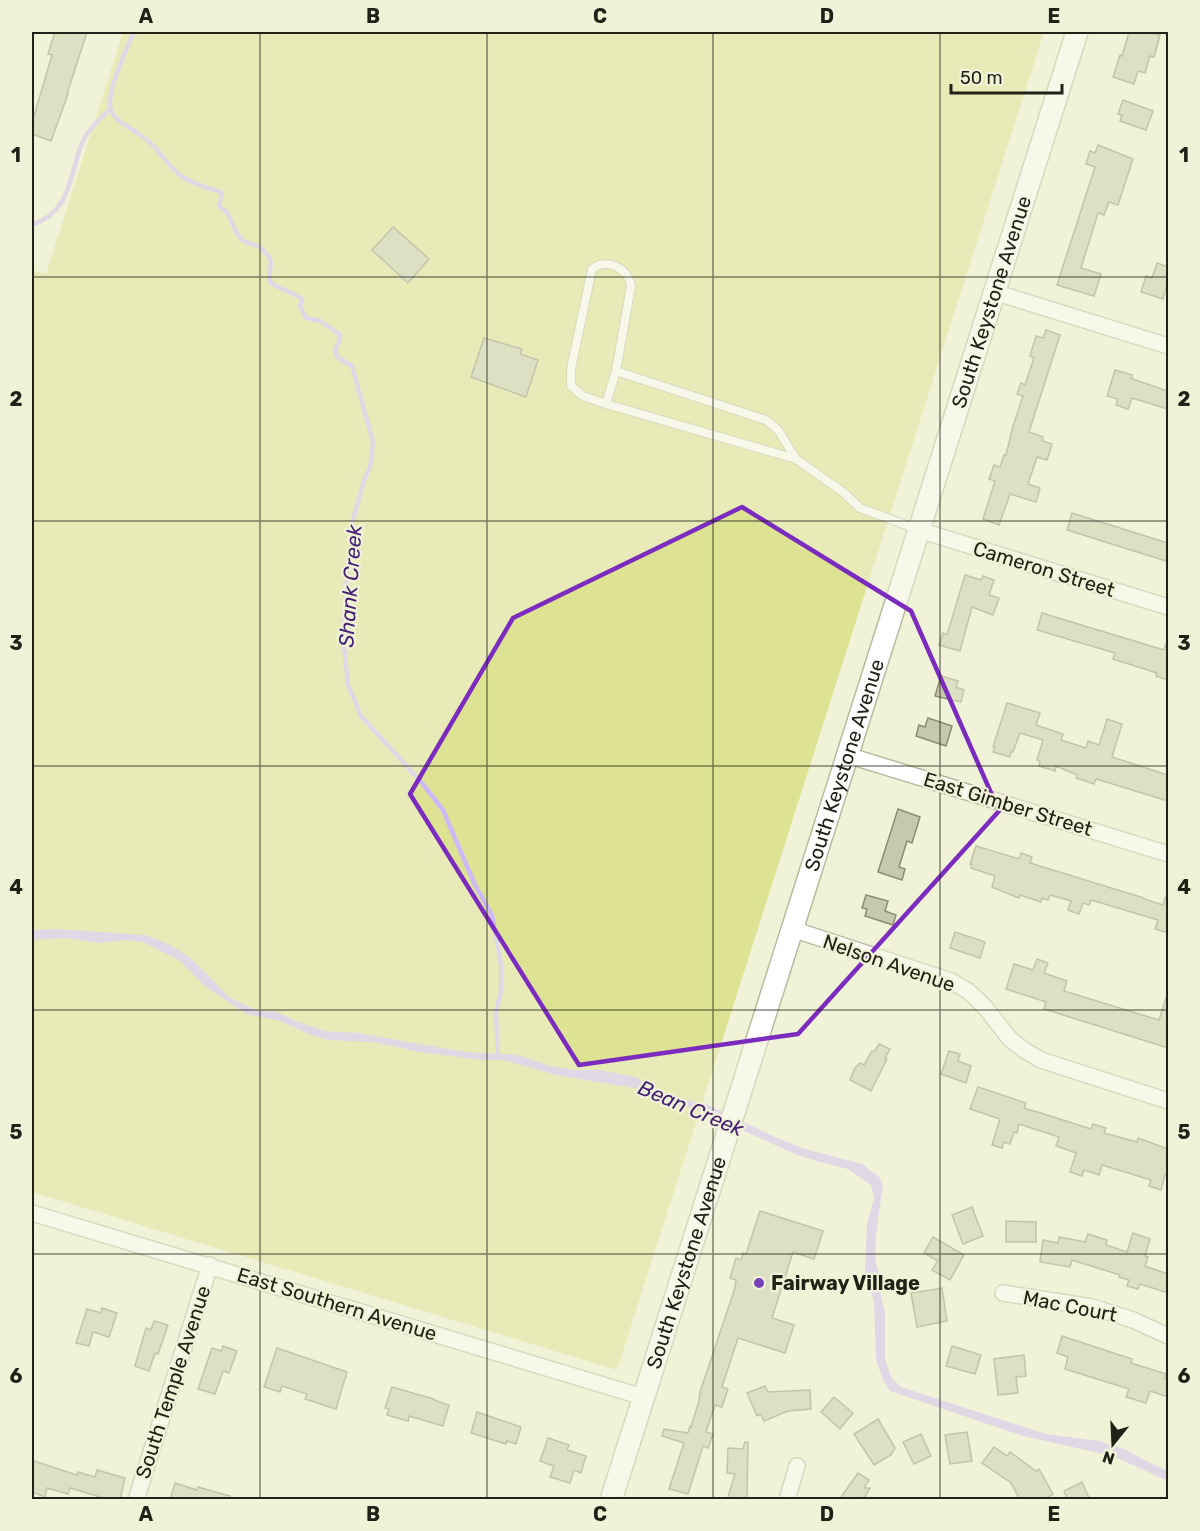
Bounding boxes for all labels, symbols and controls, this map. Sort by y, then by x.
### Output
text: A [139,4,154,28]
text: B [366,4,380,28]
text: C [593,4,607,28]
text: D [820,4,834,28]
text: E [1048,4,1060,28]
scale bar [951,57,1062,95]
text: 50 m [960,67,1003,89]
text: 1 [11,143,21,167]
text: 1 [1179,143,1189,167]
street label: South Keystone Avenue [946,193,1036,411]
text: 2 [10,387,23,411]
text: 2 [1178,387,1191,411]
water label: Shank Creek [333,523,367,648]
street label: Cameron Street [970,536,1118,602]
text: 3 [9,631,23,655]
text: 3 [1177,631,1191,655]
street label: South Keystone Avenue [799,656,889,874]
street label: East Gimber Street [921,767,1095,841]
text: 4 [9,875,23,899]
text: 4 [1177,875,1191,899]
street label: Nelson Avenue [820,929,958,997]
water label: Bean Creek [634,1075,749,1142]
text: 5 [10,1120,23,1144]
text: 5 [1178,1120,1191,1144]
street label: South Keystone Avenue [641,1154,731,1372]
street label: East Southern Avenue [234,1262,440,1346]
place label: Fairway Village [771,1271,920,1295]
marker: Fairway Village [752,1276,766,1290]
street label: South Temple Avenue [130,1283,216,1481]
street label: Mac Court [1021,1285,1119,1327]
text: 6 [9,1364,23,1388]
text: 6 [1177,1364,1191,1388]
north arrow [1083,1414,1143,1474]
text: N [1100,1447,1117,1469]
text: A [139,1502,154,1526]
text: B [366,1502,380,1526]
text: C [593,1502,607,1526]
text: D [820,1502,834,1526]
text: E [1048,1502,1060,1526]

